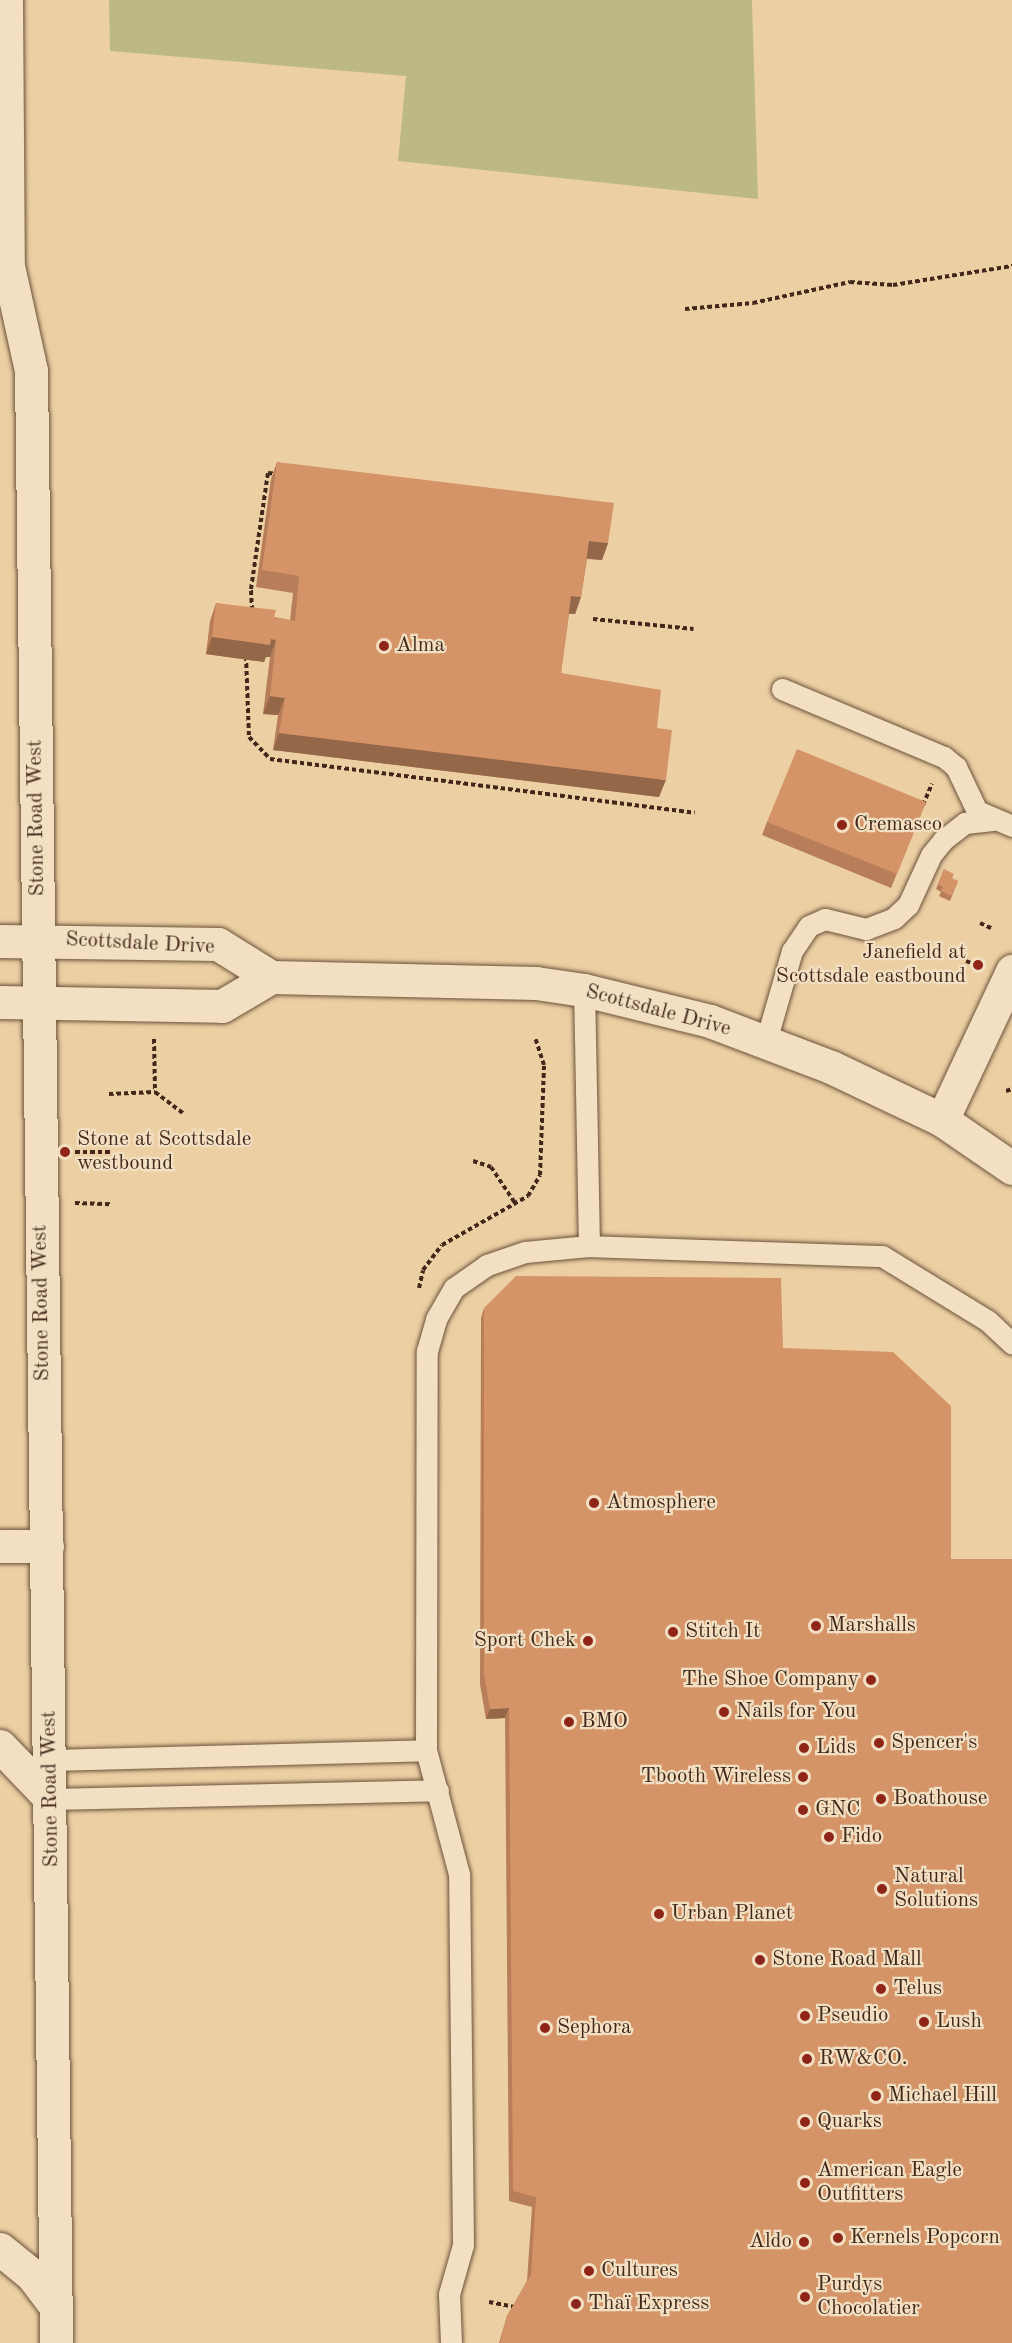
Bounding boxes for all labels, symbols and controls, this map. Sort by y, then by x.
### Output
place label: Alma [396,633,445,659]
marker: Alma [377,639,391,653]
street label: Stone Road West [23,739,51,897]
place label: Cremasco [854,812,942,838]
marker: Cremasco [835,818,849,832]
street label: Scottsdale Drive [65,928,215,960]
place label: Janefield at Scottsdale eastbound [776,940,966,990]
marker: Janefield at Scottsdale eastbound [971,958,985,972]
street label: Scottsdale Drive [583,979,733,1043]
place label: Stone at Scottsdale westbound [77,1127,251,1177]
marker: Stone at Scottsdale westbound [58,1145,72,1159]
street label: Stone Road West [28,1224,56,1382]
place label: Atmosphere [606,1490,716,1516]
marker: Atmosphere [587,1496,601,1510]
place label: Marshalls [828,1613,916,1639]
place label: Stitch It [685,1619,760,1645]
marker: Marshalls [809,1619,823,1633]
marker: Stitch It [666,1625,680,1639]
place label: Sport Chek [474,1628,576,1654]
marker: Sport Chek [581,1634,595,1648]
place label: The Shoe Company [682,1667,859,1693]
marker: The Shoe Company [864,1673,878,1687]
place label: Nails for You [736,1699,856,1725]
marker: Nails for You [717,1705,731,1719]
place label: BMO [581,1709,628,1735]
street label: Stone Road West [37,1710,65,1868]
marker: BMO [562,1715,576,1729]
place label: Spencer's [891,1730,977,1756]
place label: Lids [816,1735,856,1761]
marker: Spencer's [872,1736,886,1750]
marker: Lids [797,1741,811,1755]
place label: Tbooth Wireless [641,1764,791,1790]
marker: Tbooth Wireless [796,1770,810,1784]
place label: Boathouse [893,1786,987,1812]
marker: Boathouse [874,1792,888,1806]
place label: GNC [815,1797,860,1823]
marker: GNC [796,1803,810,1817]
place label: Fido [841,1824,882,1850]
marker: Fido [822,1830,836,1844]
place label: Natural Solutions [894,1864,978,1914]
marker: Natural Solutions [875,1882,889,1896]
place label: Urban Planet [671,1901,793,1927]
marker: Urban Planet [652,1907,666,1921]
place label: Stone Road Mall [772,1947,922,1973]
marker: Stone Road Mall [753,1953,767,1967]
place label: Telus [893,1976,942,2002]
marker: Telus [874,1982,888,1996]
place label: Pseudio [817,2003,888,2029]
marker: Pseudio [798,2009,812,2023]
place label: Lush [936,2009,982,2035]
place label: Sephora [557,2015,631,2041]
marker: Lush [917,2015,931,2029]
marker: Sephora [538,2021,552,2035]
place label: RW&CO. [819,2046,908,2072]
marker: RW&CO. [800,2052,814,2066]
place label: Michael Hill [888,2083,997,2109]
marker: Michael Hill [869,2089,883,2103]
place label: Quarks [817,2109,882,2135]
marker: Quarks [798,2115,812,2129]
place label: American Eagle Outfitters [817,2158,962,2208]
marker: American Eagle Outfitters [798,2176,812,2190]
place label: Kernels Popcorn [850,2225,1000,2251]
place label: Aldo [749,2229,792,2255]
marker: Kernels Popcorn [831,2231,845,2245]
marker: Aldo [797,2235,811,2249]
place label: Cultures [601,2258,678,2284]
marker: Cultures [582,2264,596,2278]
place label: Purdys Chocolatier [817,2272,920,2322]
marker: Purdys Chocolatier [798,2290,812,2304]
place label: Thaï Express [588,2291,709,2317]
marker: Thaï Express [569,2297,583,2311]

